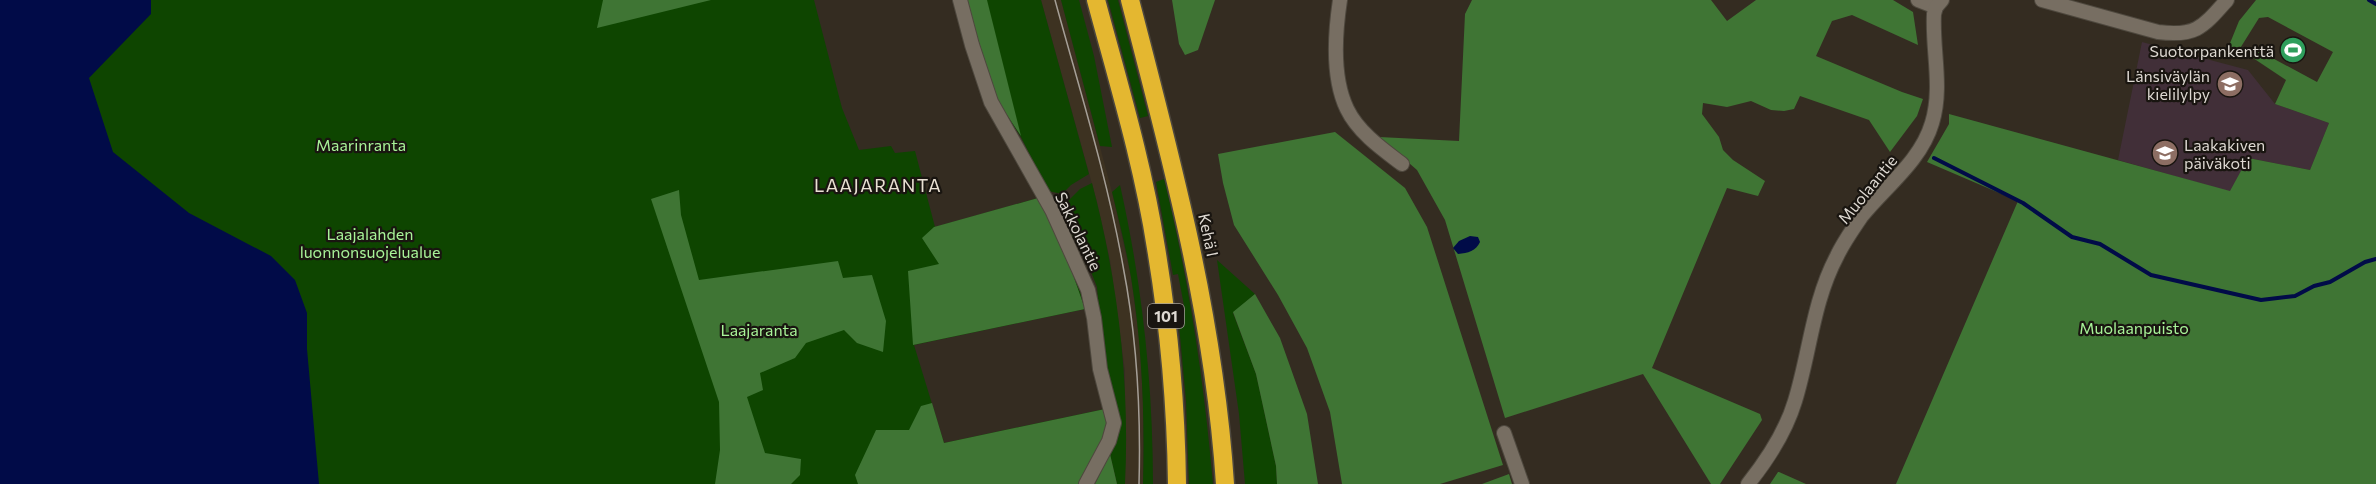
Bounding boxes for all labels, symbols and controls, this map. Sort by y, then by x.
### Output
sports icon: Suotorpankenttä [2278,35,2308,65]
place label: Suotorpankenttä [2150,41,2274,60]
place label: Länsiväylän kielilylpy [2126,66,2210,103]
school or university icon: Länsiväylän kielilylpy [2215,69,2245,99]
park label: Maarinranta [316,135,406,154]
place label: Laakakiven päiväkoti [2184,135,2265,172]
school or university icon: Laakakiven päiväkoti [2150,138,2180,168]
street label: Muolaantie [1834,151,1900,227]
district label: LAAJARANTA [814,174,942,196]
street label: Sakkolantie [1052,189,1106,273]
street label: Kehä I [1195,212,1223,258]
park label: Laajalahden luonnonsuojelualue [300,224,440,261]
road number: 101 [1148,304,1184,328]
park label: Muolaanpuisto [2079,318,2189,337]
park label: Laajaranta [720,320,798,339]

